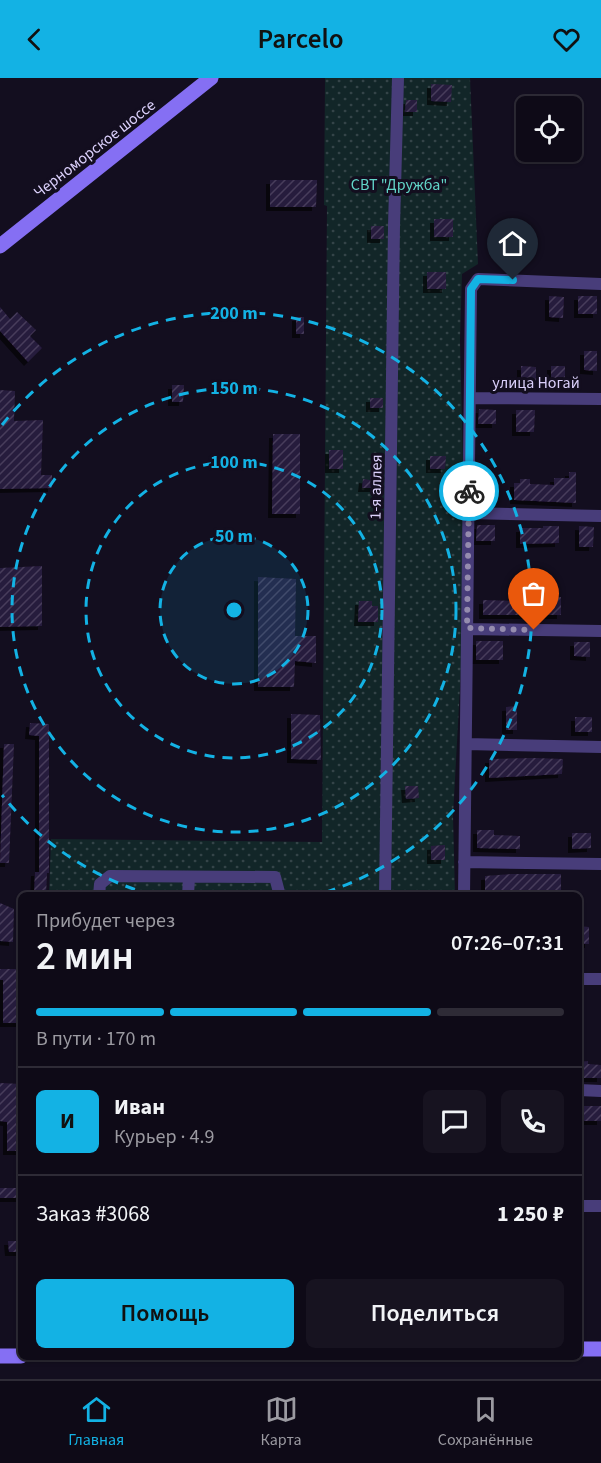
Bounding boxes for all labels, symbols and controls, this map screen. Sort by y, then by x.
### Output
text: Parcelo [257,20,344,59]
icon: back [18,23,51,56]
icon: heart [550,23,583,56]
street label: Черноморское шоссе [29,94,160,203]
map controls [516,96,582,162]
button: locate [516,96,582,162]
park label: СВТ "Дружба" [351,174,447,196]
pin [487,218,538,280]
icon: home [496,227,529,260]
text: 200 m [210,301,258,326]
street label: улица Ногай [492,372,580,394]
text: 150 m [210,376,258,401]
text: 100 m [210,450,258,475]
street label: 1-я аллея [364,454,388,520]
courier [439,461,499,521]
icon: bike [453,475,486,508]
text: 50 m [215,524,253,549]
pin [508,568,559,630]
icon: bag [517,577,550,610]
centre of rings [224,600,244,620]
text: Прибудет через [36,907,175,935]
text: 07:26–07:31 [451,927,564,959]
text: 2 мин [36,929,134,985]
text: В пути · 170 m [36,1025,156,1053]
button: chat [423,1090,486,1153]
button: phone [501,1090,564,1153]
text: Иван [114,1091,165,1123]
text: И [60,1105,75,1137]
text: Курьер · 4.9 [114,1123,214,1151]
text: Заказ #3068 [36,1198,150,1230]
text: 1 250 ₽ [497,1198,564,1230]
button: Помощь [36,1279,294,1348]
button: Поделиться [306,1279,564,1348]
tab: Главная [68,1393,124,1451]
tab: Карта [261,1393,302,1451]
tab: Сохранённые [438,1393,533,1451]

